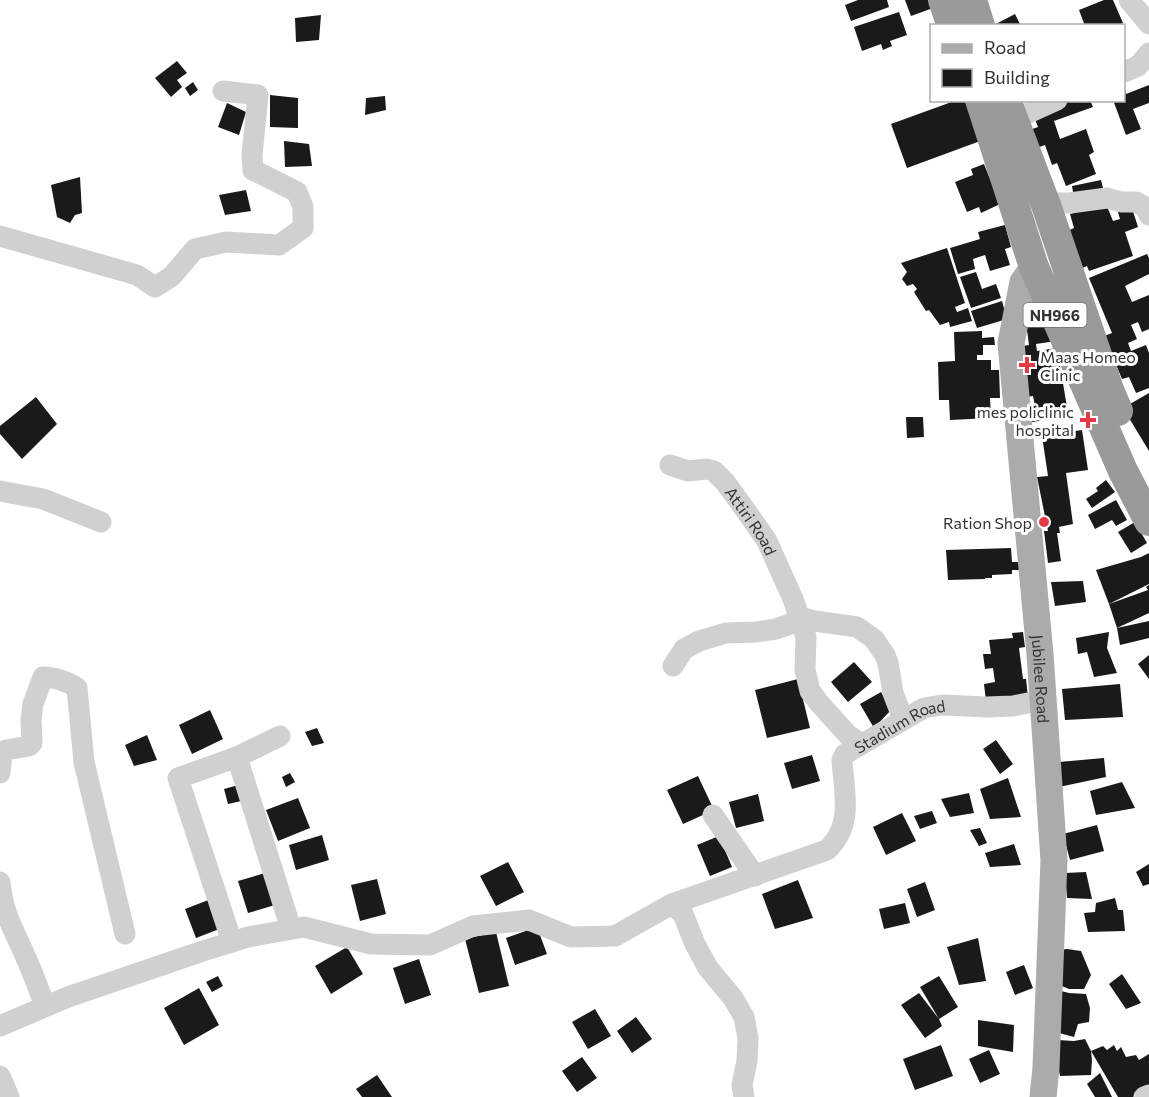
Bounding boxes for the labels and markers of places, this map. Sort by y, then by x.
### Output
place label: Maas Homeo Clinic [1040,347,1136,384]
marker: Maas Homeo Clinic [1018,356,1036,374]
place label: mes policlinic hospital [977,402,1074,439]
marker: mes policlinic hospital [1079,411,1097,429]
place label: Ration Shop [943,513,1032,532]
marker: Ration Shop [1037,515,1051,529]

